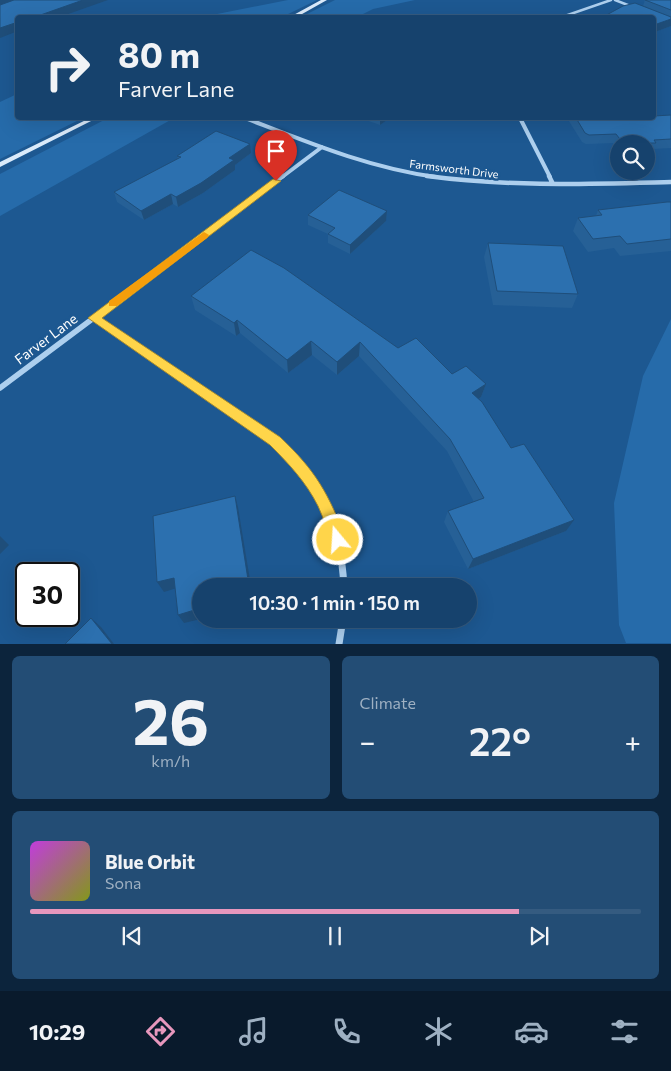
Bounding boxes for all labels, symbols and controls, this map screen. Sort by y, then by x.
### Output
text: 80 m [118,32,200,75]
icon: right [35,35,100,100]
text: Farver Lane [118,75,234,102]
pin [255,130,297,181]
map controls [610,135,655,180]
button: search [610,135,655,180]
icon: arrive [262,137,290,165]
street label: Farmsworth Drive [409,157,500,180]
street label: Farver Lane [11,310,80,368]
position arrow [311,513,363,565]
speed limit sign: 30 [15,562,80,627]
text: 10:30 · 1 min · 150 m [249,591,420,614]
text: 26 [132,679,209,758]
text: Climate [360,693,416,712]
text: 22° [469,717,531,764]
text: − [360,724,375,758]
text: + [625,724,641,758]
text: km/h [151,751,190,770]
text: Blue Orbit [105,850,195,873]
text: Sona [105,873,141,892]
icon: previous [118,922,146,950]
icon: pause [321,922,349,950]
icon: next [525,922,553,950]
icon: directions [143,1014,178,1049]
icon: music [236,1014,271,1049]
icon: phone [329,1014,364,1049]
icon: climate [421,1014,456,1049]
icon: car [514,1014,549,1049]
icon: filters [607,1014,642,1049]
text: 10:29 [29,1018,85,1045]

